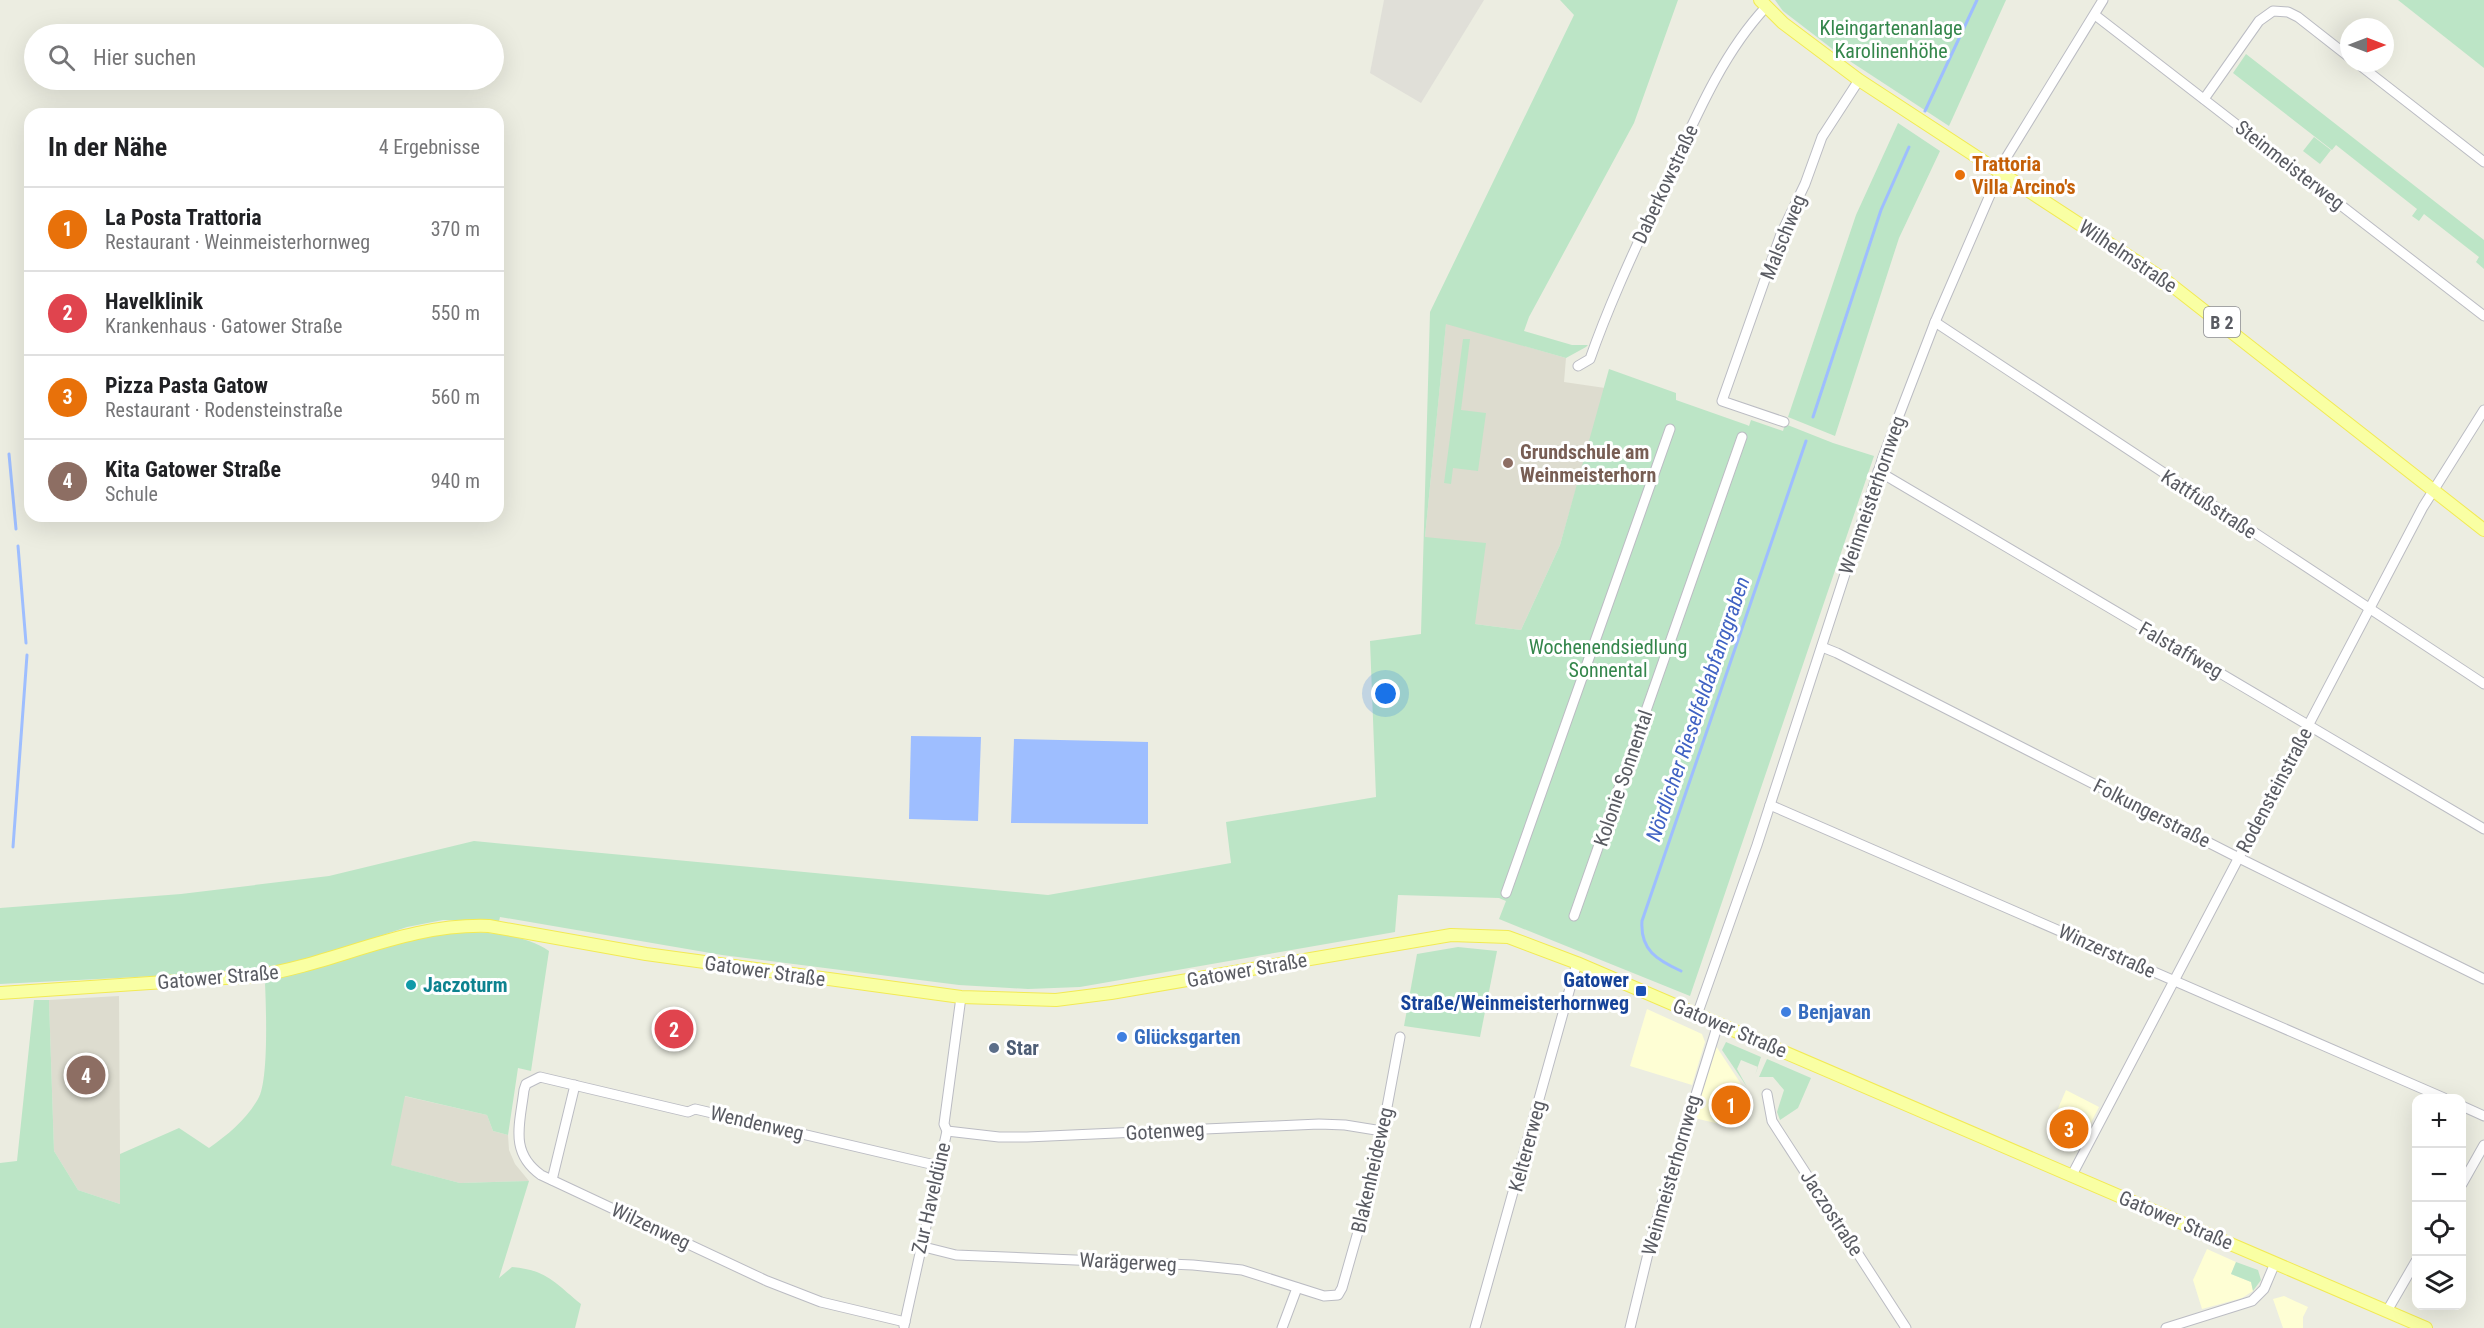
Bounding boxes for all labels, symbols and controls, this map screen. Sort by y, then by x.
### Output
park label: Kleingartenanlage Karolinenhöhe [1820,16,1962,63]
north arrow [2340,18,2394,72]
search box [24,24,504,90]
icon: search [45,41,78,74]
text: Hier suchen [93,45,196,70]
street label: Steinmeisterweg [2231,115,2349,215]
street label: Daberkowstraße [1627,121,1703,247]
text: In der Nähe [48,132,167,162]
text: 4 Ergebnisse [379,135,480,159]
place label: Trattoria Villa Arcino's [1972,152,2076,199]
marker: Trattoria Villa Arcino's [1953,168,1967,182]
street label: Malschweg [1755,191,1811,283]
text: La Posta Trattoria [105,205,262,230]
street label: Wilhelmstraße [2074,214,2182,298]
text: 1 [62,217,73,241]
text: 370 m [431,217,480,241]
text: Restaurant · Weinmeisterhornweg [105,230,370,254]
text: Havelklinik [105,289,203,314]
text: 2 [62,301,73,325]
text: 550 m [431,301,480,325]
road number: B 2 [2204,307,2240,337]
text: Krankenhaus · Gatower Straße [105,314,342,338]
text: Pizza Pasta Gatow [105,373,268,398]
text: 3 [62,385,73,409]
text: 560 m [431,385,480,409]
text: Restaurant · Rodensteinstraße [105,398,343,422]
street label: Weinmeisterhornweg [1834,413,1910,577]
place label: Grundschule am Weinmeisterhorn [1520,440,1656,487]
marker: Grundschule am Weinmeisterhorn [1501,456,1515,470]
text: Kita Gatower Straße [105,457,281,482]
street label: Kattfußstraße [2157,464,2261,544]
text: 4 [62,469,73,493]
text: 940 m [431,469,480,493]
text: Schule [105,482,158,506]
water label: Nördlicher Rieselfeldabfanggraben [1641,574,1755,844]
street label: Falstaffweg [2135,616,2227,684]
park label: Wochenendsiedlung Sonnental [1529,635,1687,682]
your location [1371,679,1400,708]
street label: Kolonie Sonnental [1588,707,1658,849]
street label: Rodensteinstraße [2231,723,2317,857]
street label: Folkungerstraße [2090,773,2214,853]
street label: Winzerstraße [2055,919,2159,983]
street label: Gatower Straße [1185,948,1309,992]
street label: Gatower Straße [703,951,827,991]
street label: Gatower Straße [156,960,280,994]
place label: Gatower Straße/Weinmeisterhornweg [1400,968,1629,1015]
place label: Jaczoturm [423,973,508,997]
marker: Jaczoturm [404,978,418,992]
marker: Gatower Straße/Weinmeisterhornweg [1634,984,1648,998]
street label: Gatower Straße [1669,993,1791,1063]
place label: Benjavan [1798,1000,1871,1024]
marker: Benjavan [1779,1005,1793,1019]
pin: 2 [654,1006,694,1052]
place label: Glücksgarten [1134,1025,1241,1049]
marker: Glücksgarten [1115,1030,1129,1044]
place label: Star [1006,1036,1039,1060]
marker: Star [987,1041,1001,1055]
pin: 4 [66,1052,106,1098]
pin: 1 [1712,1082,1750,1128]
street label: Weinmeisterhornweg [1637,1092,1705,1258]
map controls [2412,1094,2466,1310]
button: + [2412,1094,2466,1148]
street label: Keltererweg [1503,1098,1551,1194]
street label: Wendenweg [708,1101,806,1145]
street label: Blakenheideweg [1346,1105,1398,1235]
pin: 3 [2050,1106,2088,1152]
street label: Gotenweg [1125,1117,1205,1145]
street label: Zur Haveldüne [907,1140,955,1256]
button: − [2412,1148,2466,1202]
street label: Jaczostraße [1795,1166,1869,1260]
street label: Gatower Straße [2115,1185,2237,1255]
street label: Wilzenweg [608,1197,694,1255]
button: locate [2412,1202,2466,1256]
street label: Warägerweg [1079,1247,1177,1277]
button: layers [2412,1256,2466,1310]

